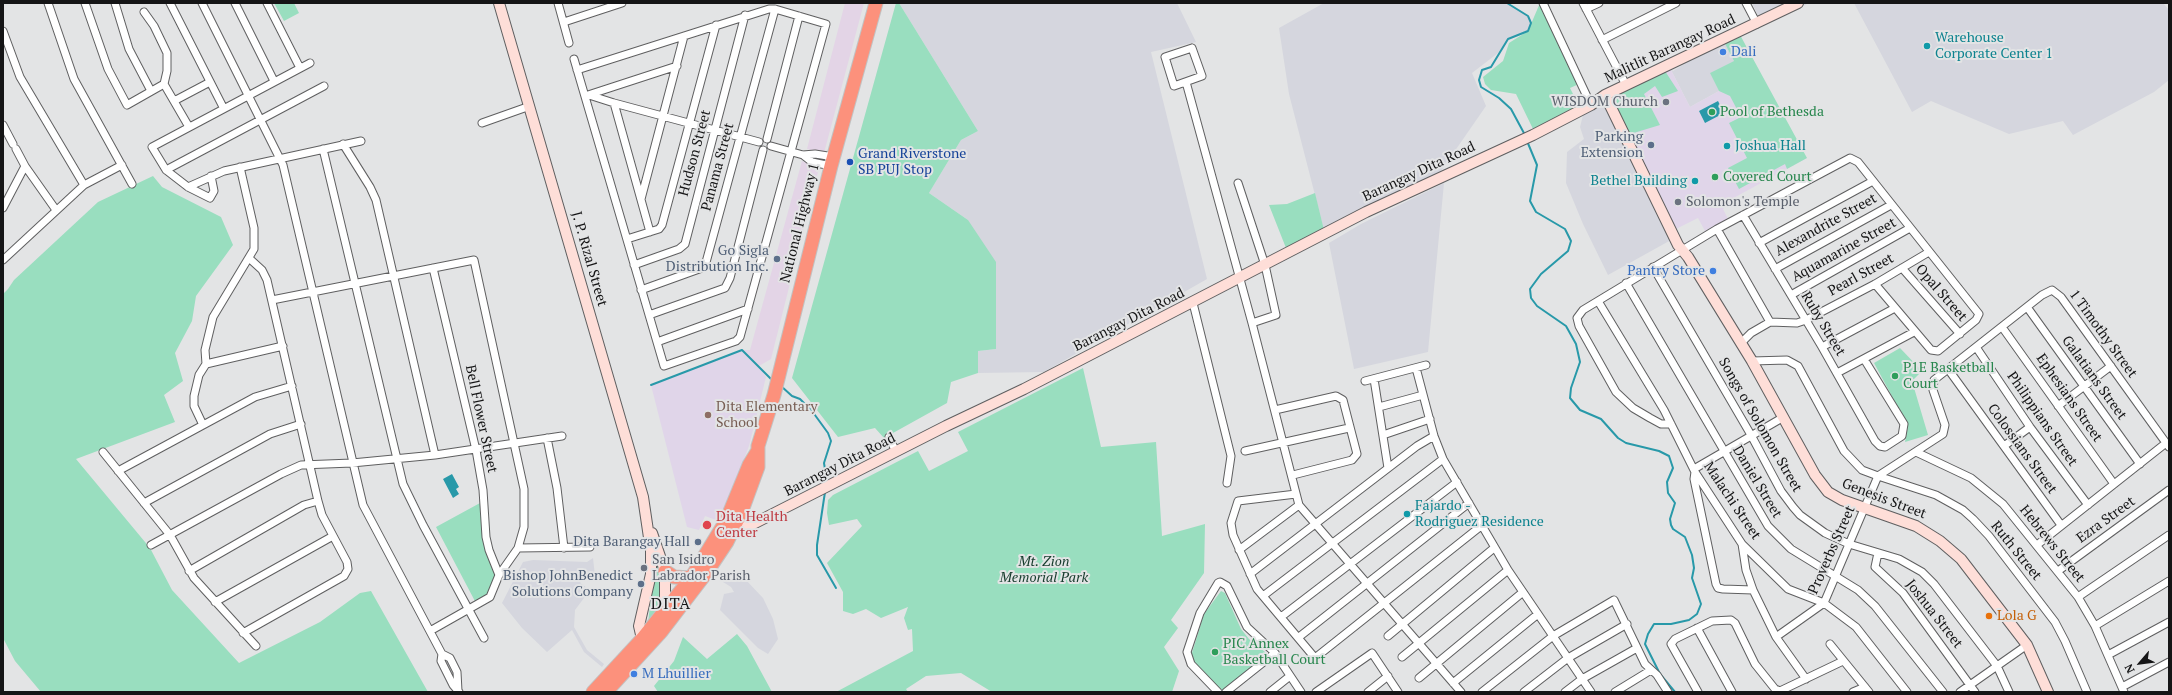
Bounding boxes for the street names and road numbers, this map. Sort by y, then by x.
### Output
street label: Malitlit Barangay Road [1602,11,1738,87]
street label: Hudson Street [675,108,715,198]
street label: Panama Street [698,121,738,213]
street label: Barangay Dita Road [1360,139,1478,205]
street label: National Highway 1 [777,161,823,285]
street label: Alexandrite Street [1772,190,1880,260]
street label: J. P. Rizal Street [567,210,611,308]
street label: Aquamarine Street [1789,214,1899,286]
street label: Pearl Street [1825,250,1897,300]
street label: Opal Street [1912,261,1970,325]
street label: Barangay Dita Road [1071,285,1187,355]
street label: 1 Timothy Street [2065,287,2141,381]
street label: Ruby Street [1797,289,1849,359]
street label: Galatians Street [2058,333,2130,423]
street label: Ephesians Street [2032,351,2106,445]
street label: Songs of Solomon Street [1715,355,1805,495]
street label: Bell Flower Street [461,363,501,475]
street label: Philippians Street [2003,369,2081,469]
street label: Colossians Street [1984,401,2060,497]
street label: Barangay Dita Road [782,430,898,500]
street label: Daniel Street [1729,443,1785,521]
street label: Malachi Street [1700,459,1764,543]
street label: Genesis Street [1839,475,1929,523]
street label: Ezra Street [2073,493,2139,547]
street label: Hebrews Street [2016,502,2088,586]
street label: Proverbs Street [1805,503,1859,597]
street label: Ruth Street [1987,518,2045,584]
street label: Joshua Street [1902,576,1966,652]

